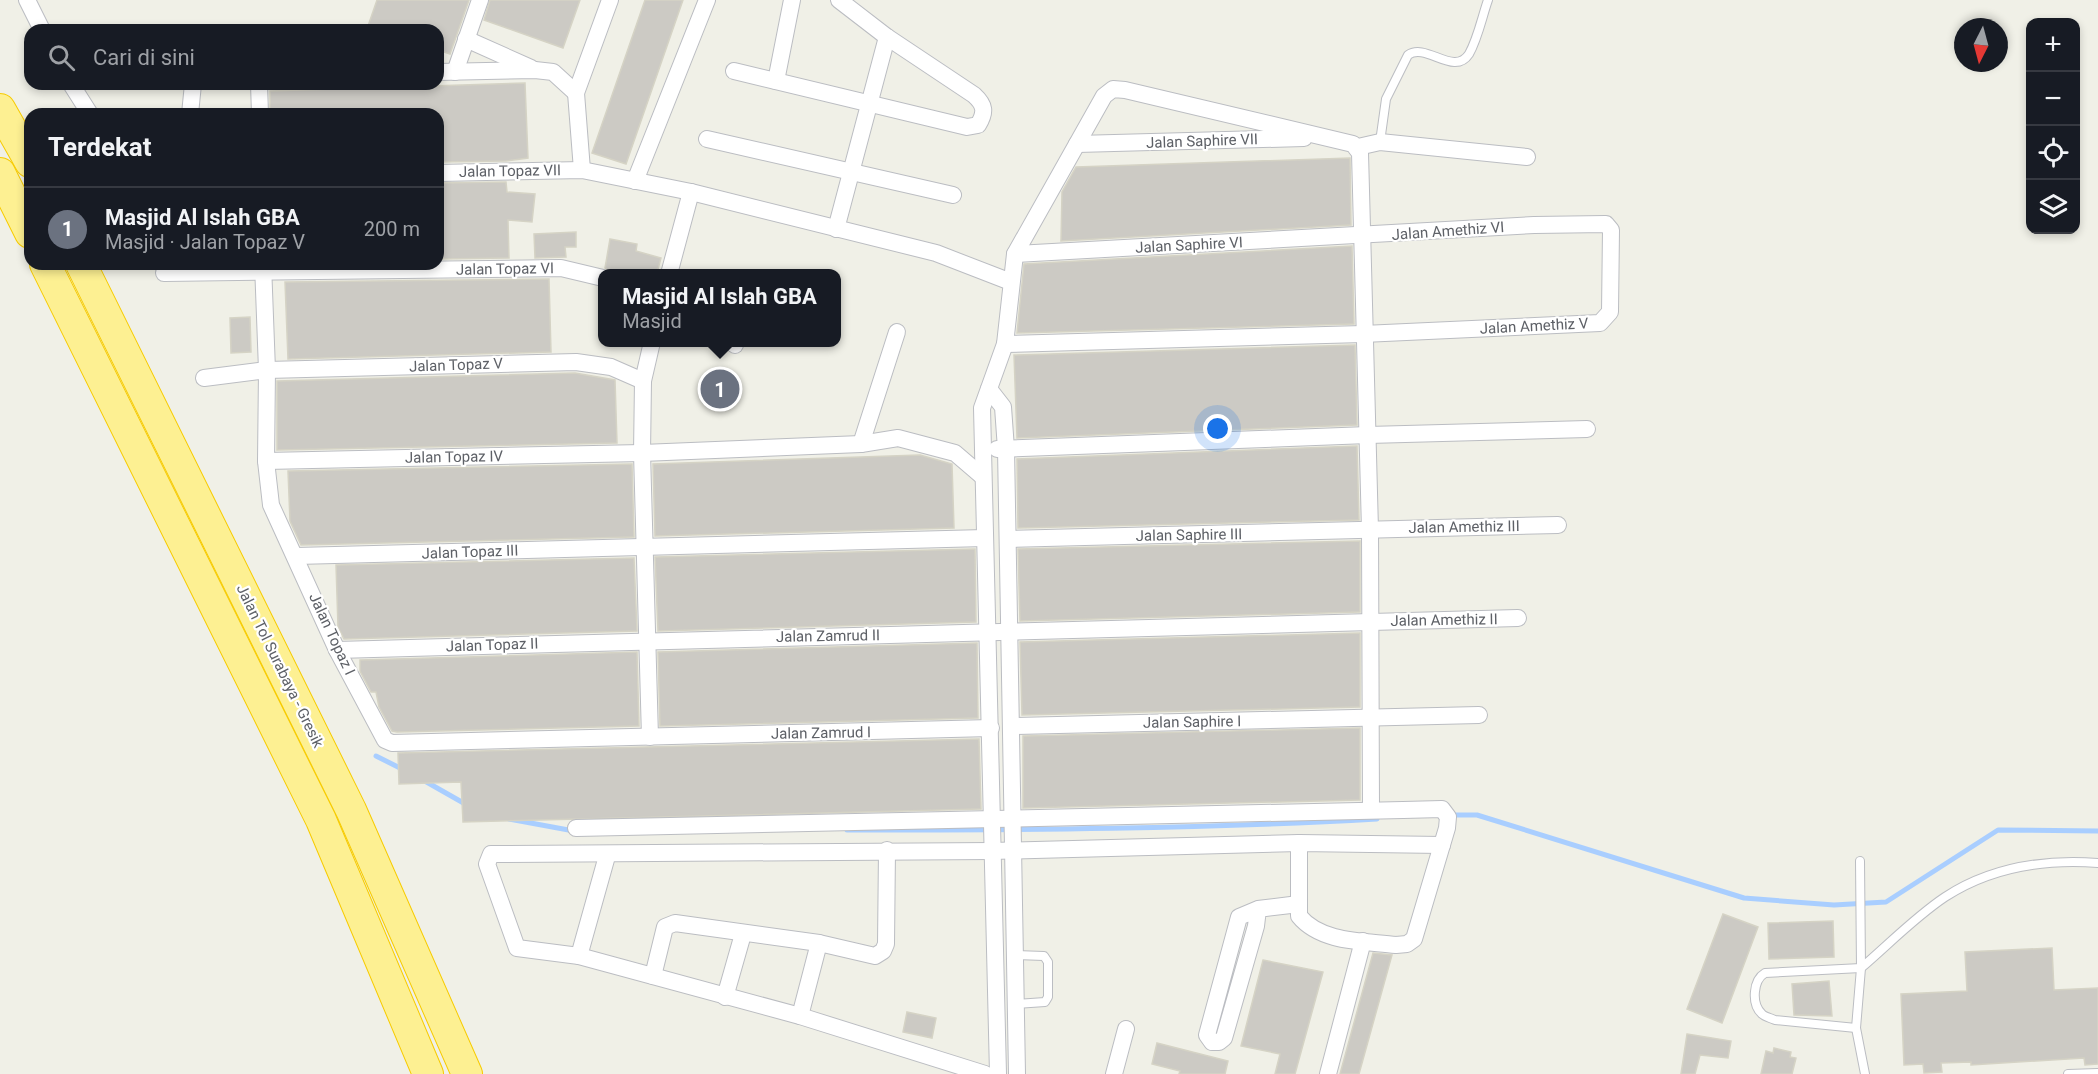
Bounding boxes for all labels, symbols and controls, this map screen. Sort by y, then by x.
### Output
north arrow [1954,18,2008,72]
map controls [2026,18,2080,234]
button: + [2026,18,2080,72]
search box [24,24,444,90]
icon: search [45,41,78,74]
text: Cari di sini [93,45,195,70]
button: − [2026,72,2080,126]
button: locate [2026,126,2080,180]
street label: Jalan Saphire VII [1146,130,1258,152]
text: Terdekat [48,132,152,162]
street label: Jalan Topaz VII [459,161,561,181]
button: layers [2026,180,2080,234]
text: Masjid Al Islah GBA [105,205,300,230]
text: 1 [62,217,73,241]
text: 200 m [364,217,420,241]
street label: Jalan Amethiz VI [1391,218,1505,244]
text: Masjid · Jalan Topaz V [105,230,305,254]
street label: Jalan Saphire VI [1135,233,1243,257]
street label: Jalan Topaz VI [456,259,554,279]
popup [598,269,841,347]
text: Masjid Al Islah GBA [622,284,817,309]
text: Masjid [622,309,682,333]
street label: Jalan Amethiz V [1479,314,1589,338]
street label: Jalan Topaz V [409,354,504,376]
pin: 1 [700,366,740,412]
your location [1203,414,1232,443]
street label: Jalan Topaz IV [405,447,504,467]
street label: Jalan Amethiz III [1408,517,1520,537]
street label: Jalan Saphire III [1136,525,1242,545]
street label: Jalan Topaz III [421,541,519,563]
street label: Jalan Tol Surabaya - Gresik [233,581,328,751]
street label: Jalan Topaz I [305,590,359,678]
street label: Jalan Amethiz II [1390,610,1498,630]
street label: Jalan Zamrud II [776,626,880,646]
street label: Jalan Topaz II [445,634,539,656]
street label: Jalan Saphire I [1143,712,1241,732]
street label: Jalan Zamrud I [771,723,871,743]

